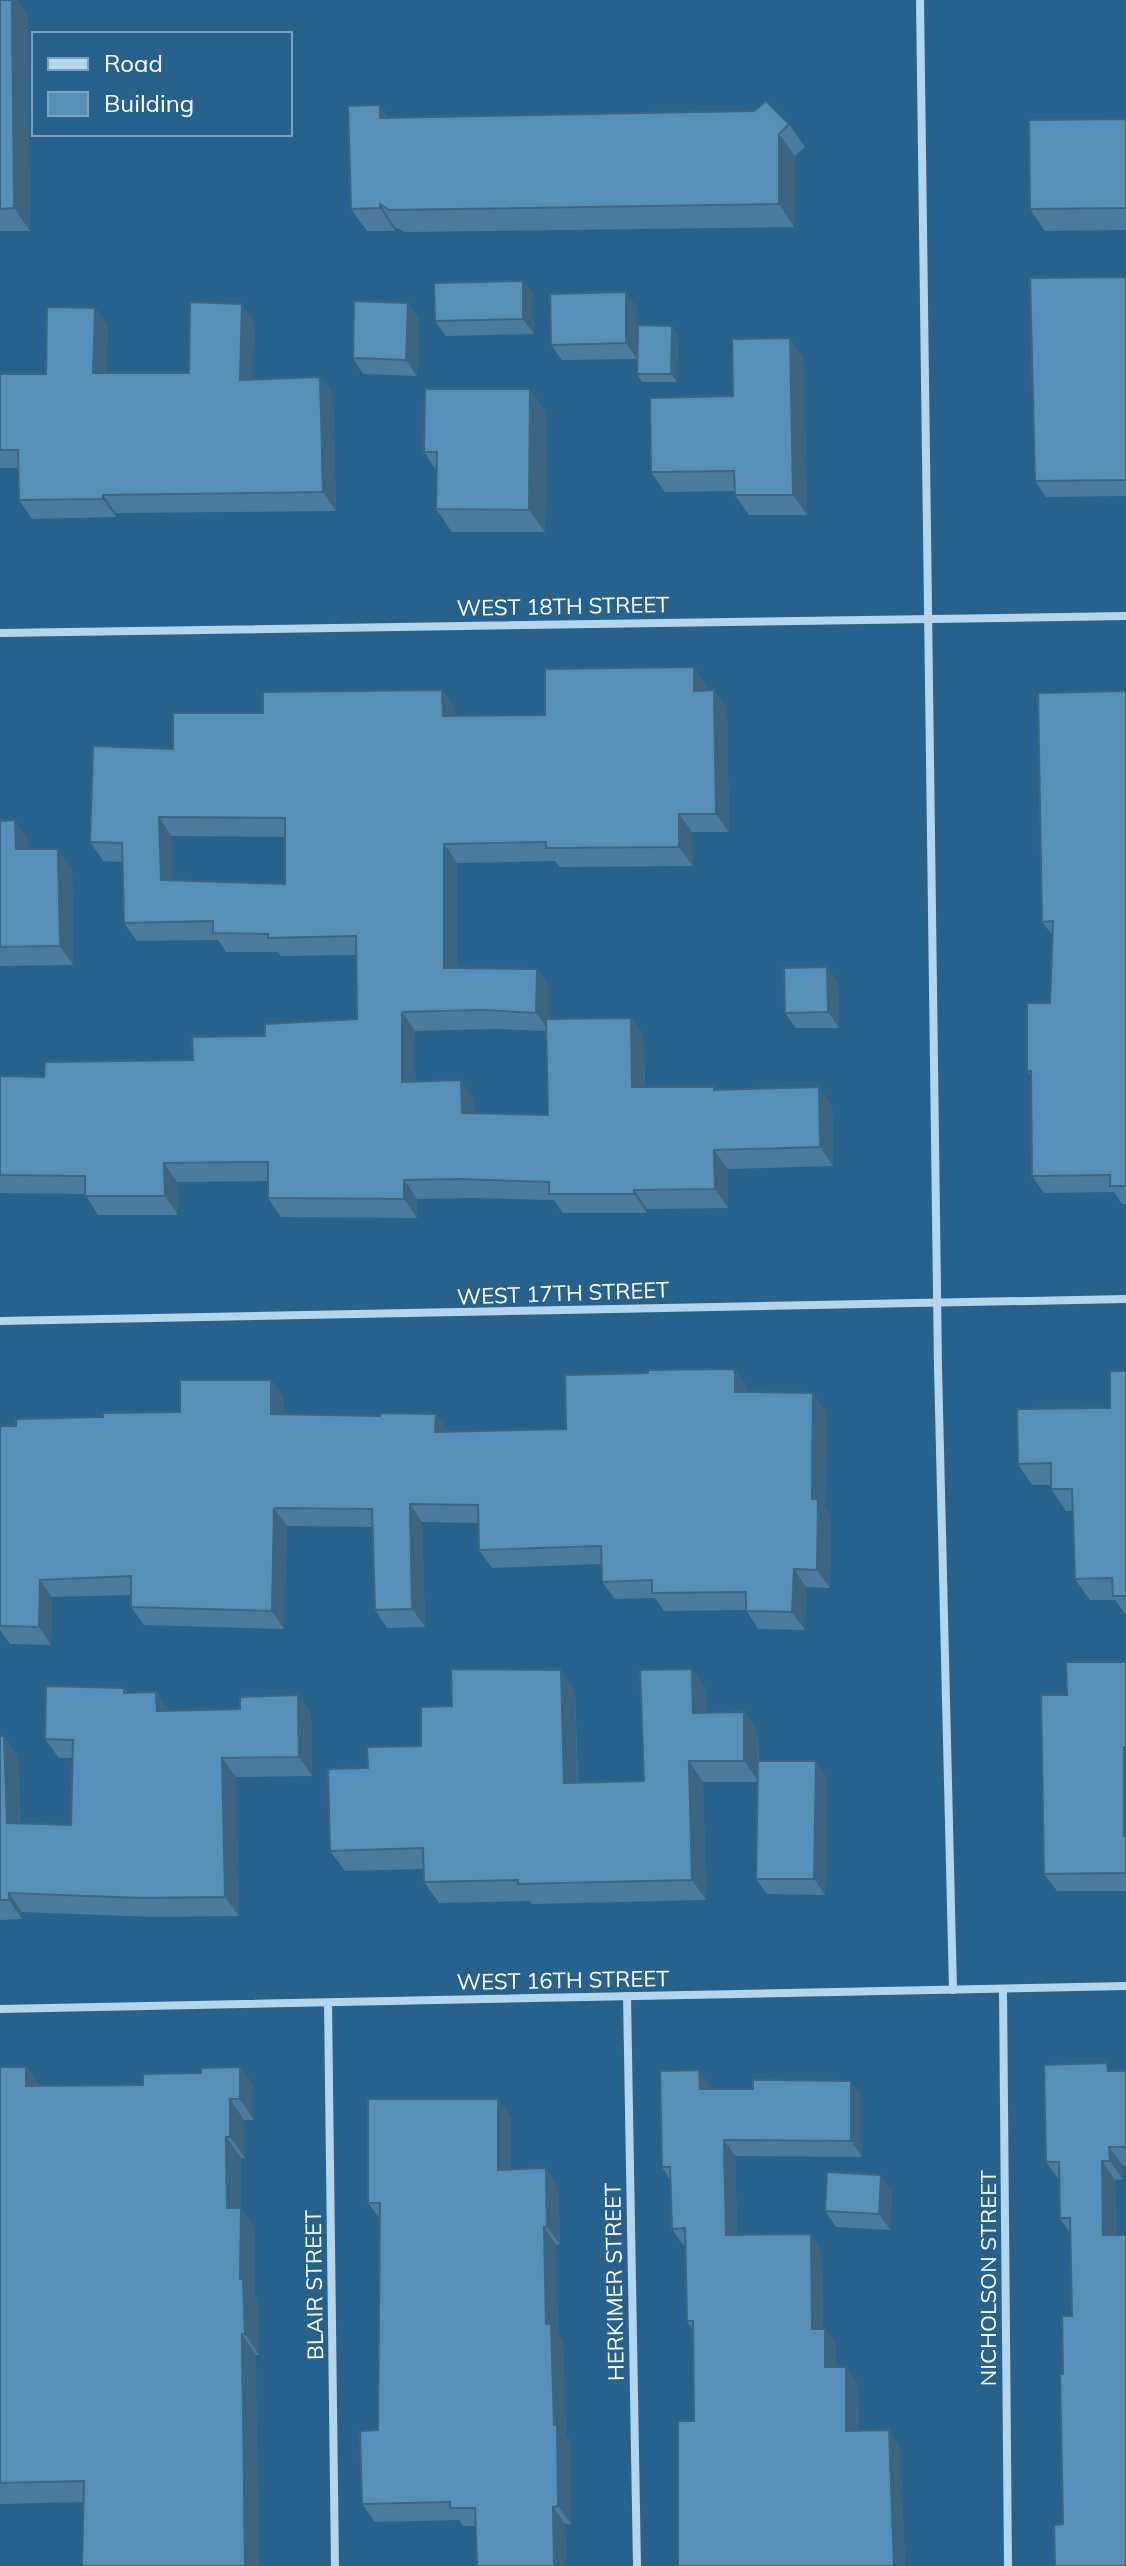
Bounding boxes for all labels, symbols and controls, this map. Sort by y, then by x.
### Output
legend [32,32,292,136]
text: Road [104,48,163,78]
text: Building [104,88,194,118]
street label: WEST 18TH STREET [456,590,670,622]
street label: WEST 17TH STREET [456,1275,670,1311]
street label: WEST 16TH STREET [456,1964,670,1996]
street label: NICHOLSON STREET [974,2170,1002,2386]
street label: HERKIMER STREET [598,2183,630,2381]
street label: BLAIR STREET [299,2210,329,2360]

